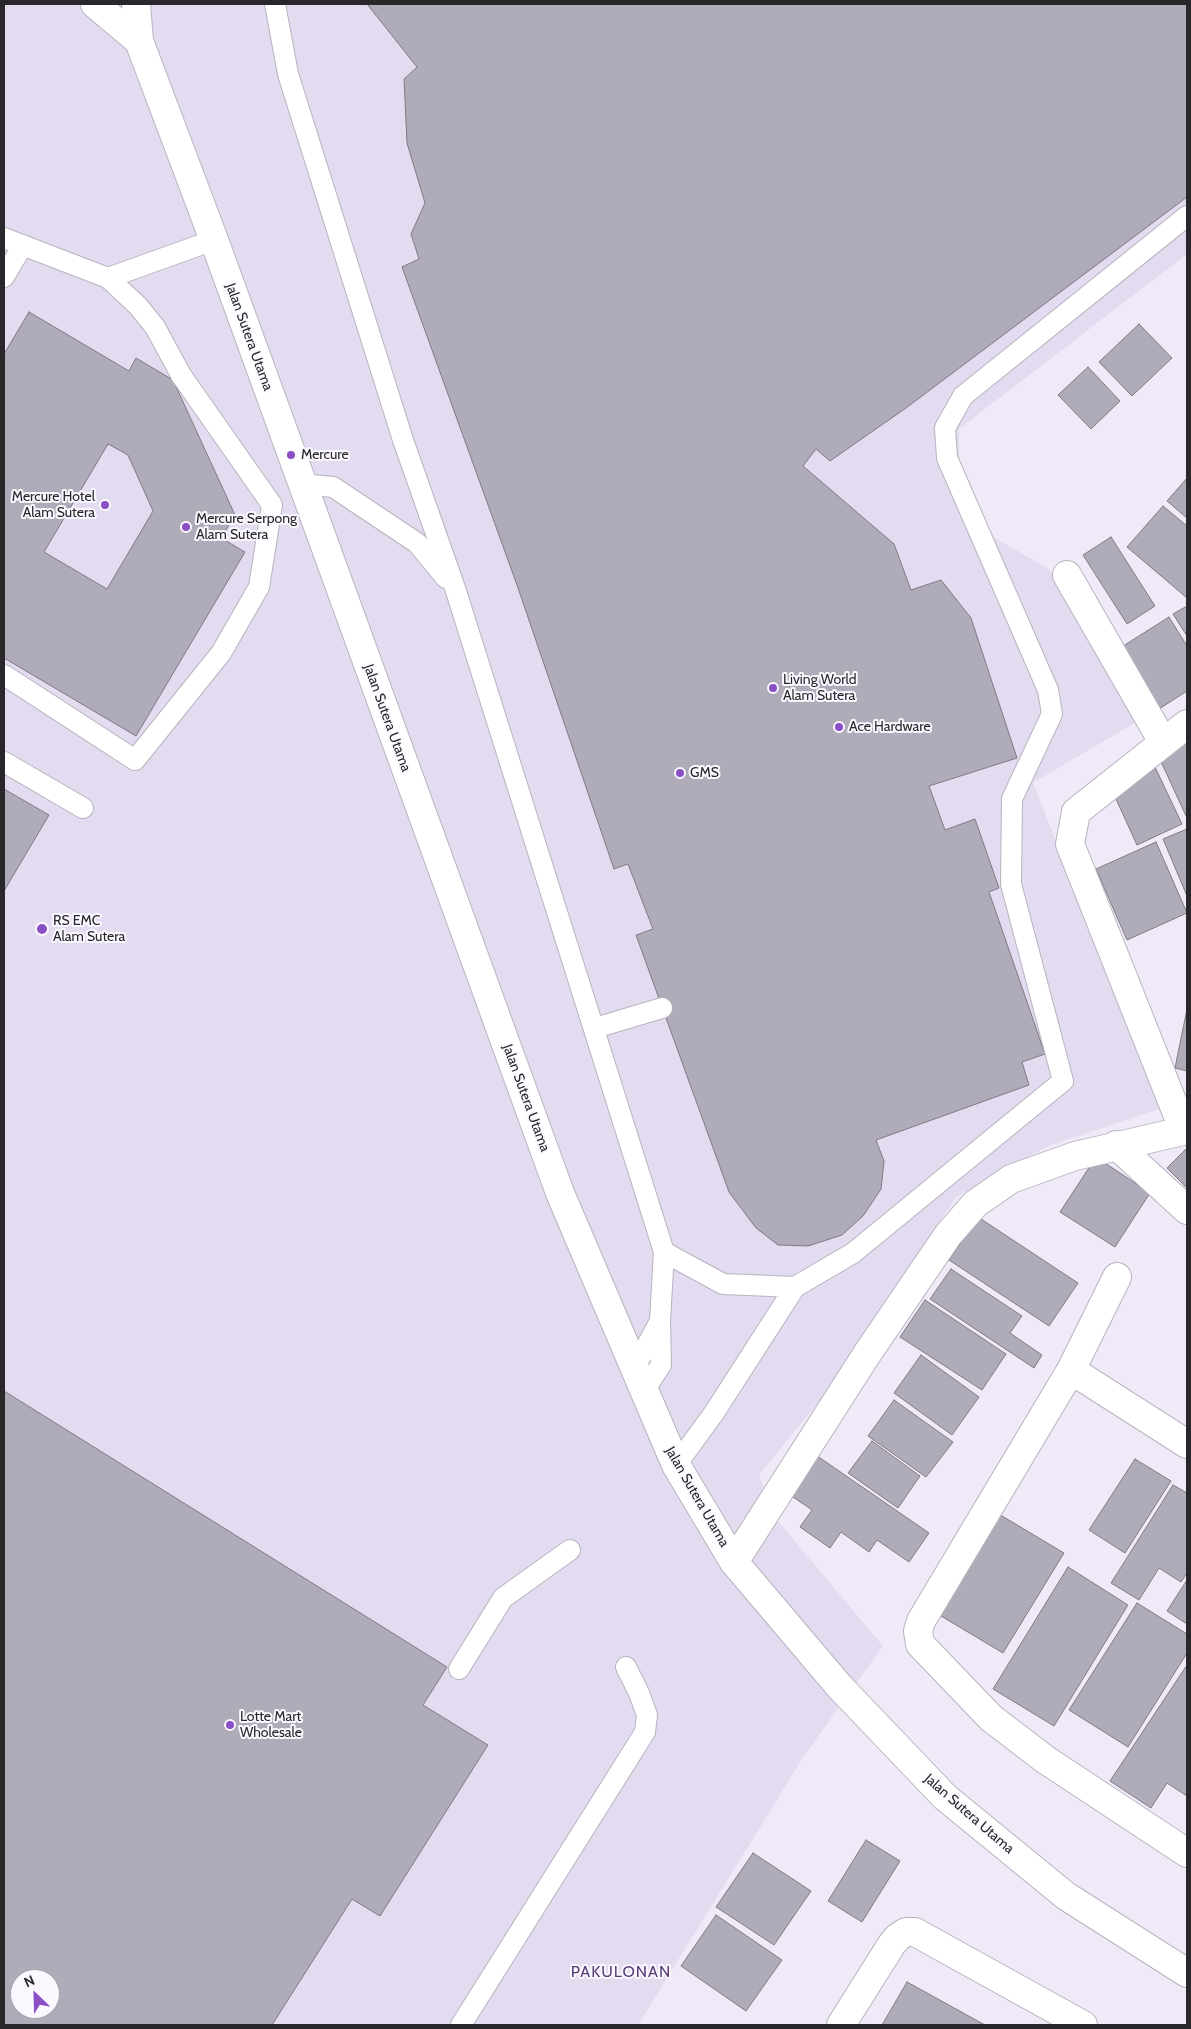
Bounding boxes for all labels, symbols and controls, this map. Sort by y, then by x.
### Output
street label: Jalan Sutera Utama [222,281,276,393]
place label: Mercure [301,447,349,463]
marker: Mercure [285,449,297,461]
place label: Mercure Hotel Alam Sutera [12,489,95,522]
marker: Mercure Hotel Alam Sutera [99,499,111,511]
place label: Mercure Serpong Alam Sutera [196,511,297,544]
marker: Mercure Serpong Alam Sutera [180,521,192,533]
street label: Jalan Sutera Utama [360,662,414,774]
place label: Living World Alam Sutera [783,672,857,704]
marker: Living World Alam Sutera [767,682,779,694]
place label: Ace Hardware [849,719,931,735]
marker: Ace Hardware [833,721,845,733]
place label: GMS [690,765,719,781]
marker: GMS [674,767,686,779]
place label: RS EMC Alam Sutera [53,913,125,946]
marker: RS EMC Alam Sutera [35,922,49,936]
street label: Jalan Sutera Utama [499,1042,553,1154]
street label: Jalan Sutera Utama [661,1444,733,1550]
place label: Lotte Mart Wholesale [240,1709,302,1741]
marker: Lotte Mart Wholesale [224,1719,236,1731]
street label: Jalan Sutera Utama [921,1771,1017,1857]
district label: PAKULONAN [570,1962,672,1982]
north arrow [10,1969,60,2019]
text: N [21,1971,37,1991]

